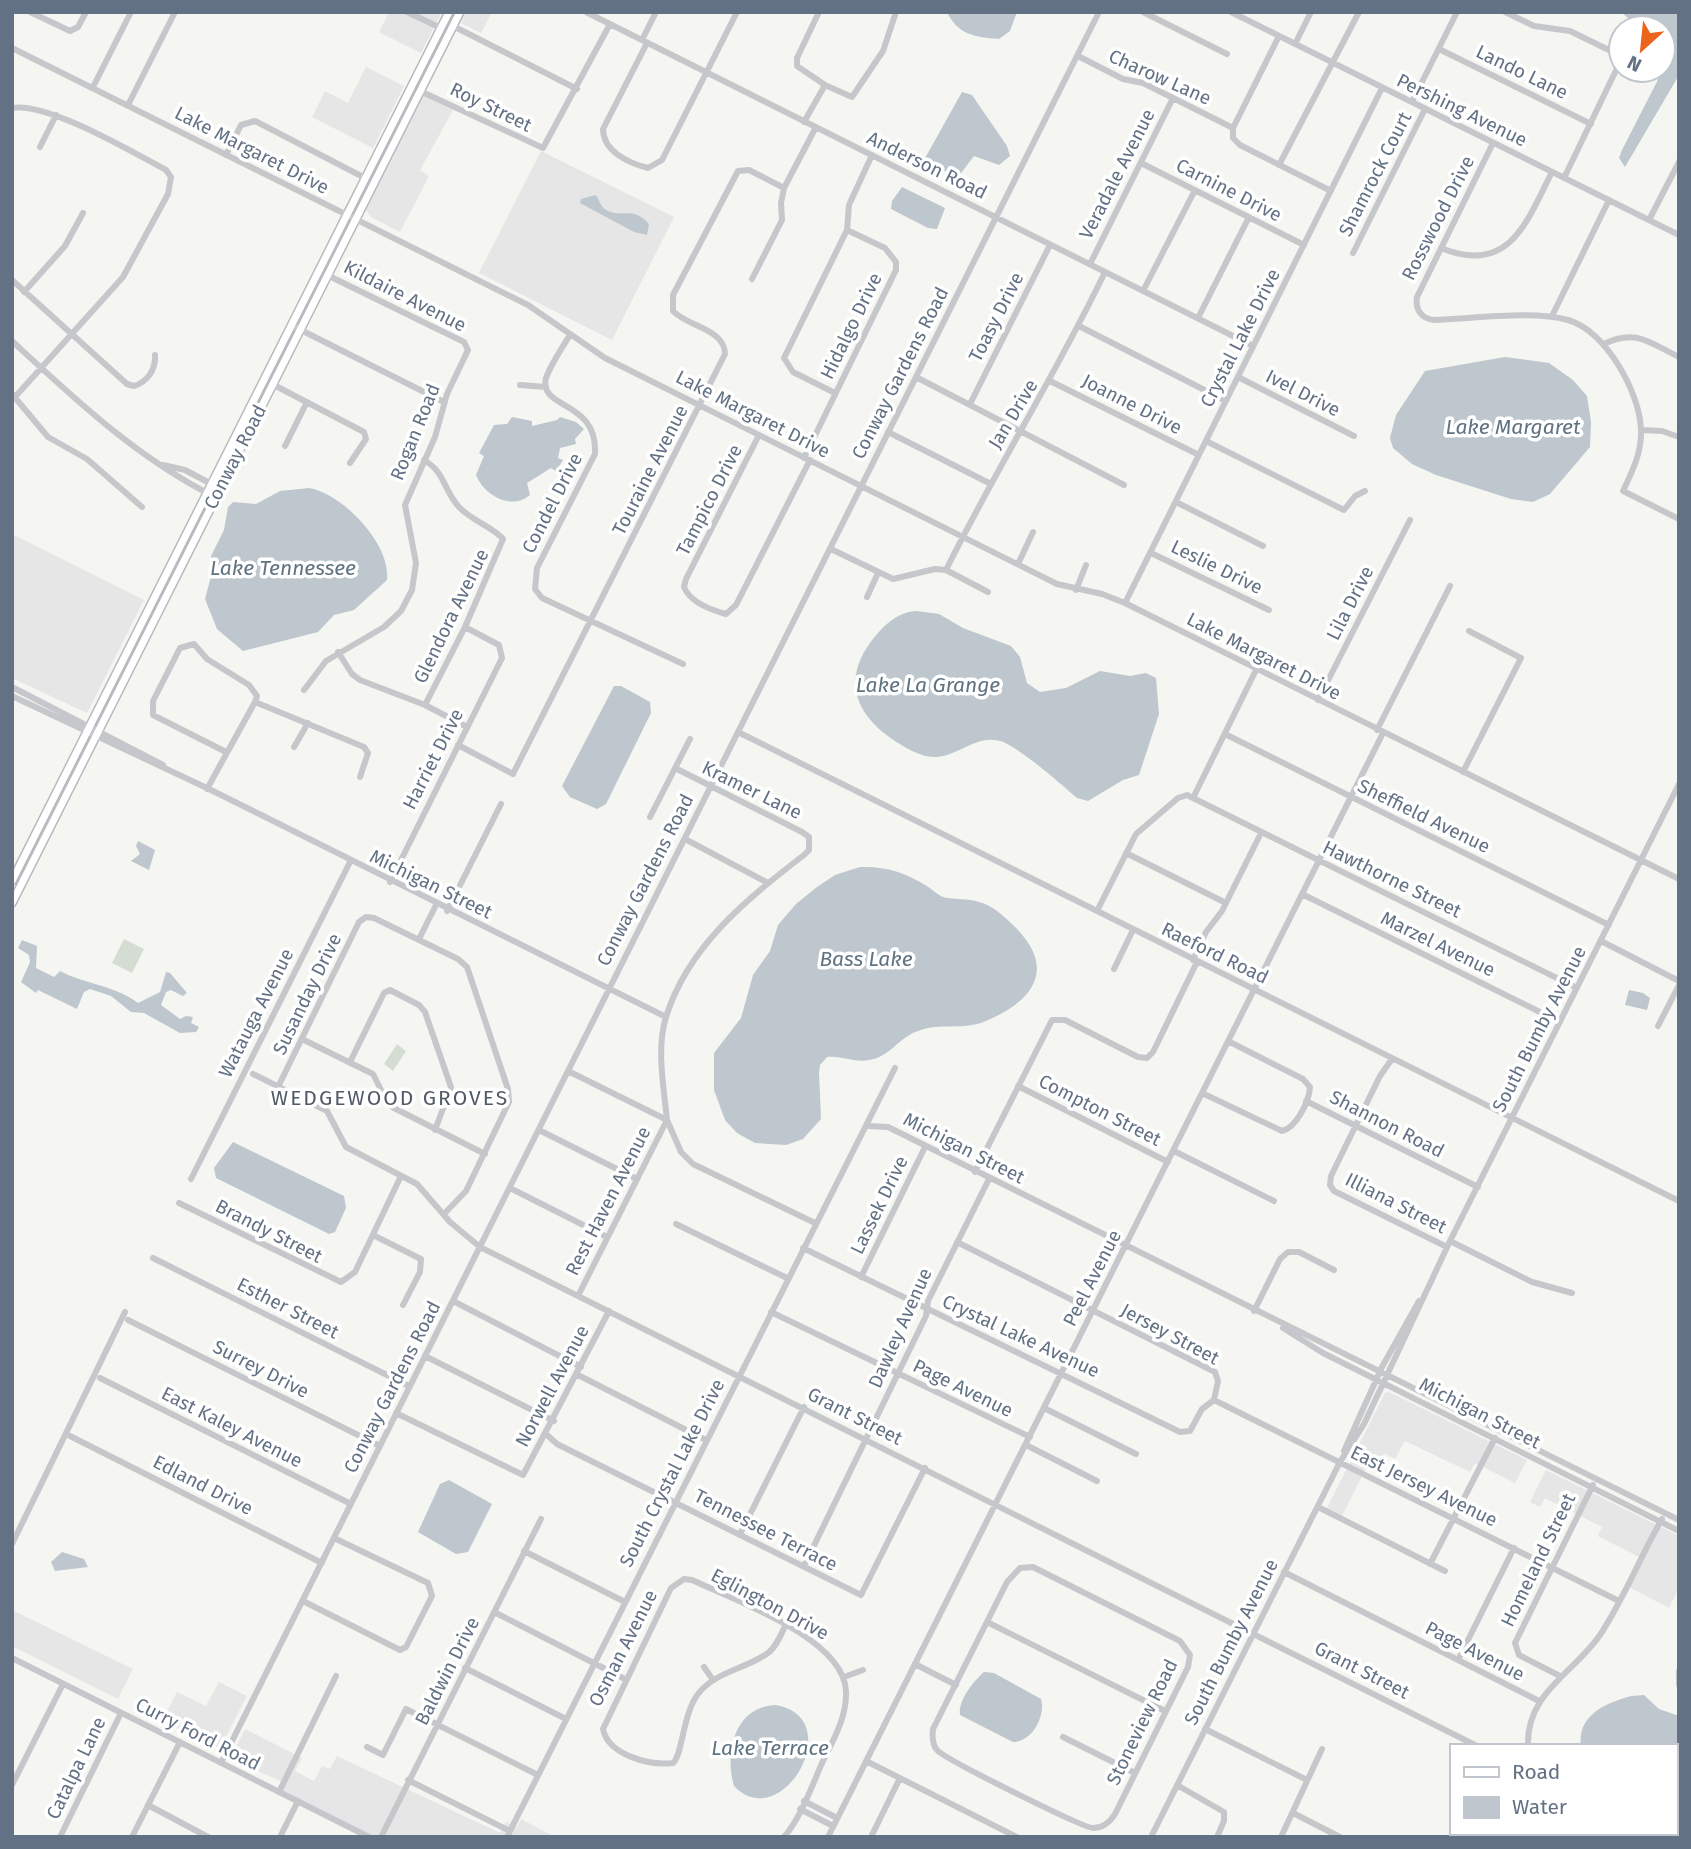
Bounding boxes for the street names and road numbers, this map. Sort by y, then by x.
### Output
street label: Lando Lane [1472,40,1572,104]
street label: Charow Lane [1105,44,1215,110]
street label: Pershing Avenue [1393,68,1531,152]
street label: Roy Street [446,77,536,137]
street label: Lake Margaret Drive [171,101,333,199]
street label: Veradale Avenue [1074,105,1160,243]
street label: Shamrock Court [1334,108,1416,240]
street label: Anderson Road [863,126,991,204]
street label: Rosswood Drive [1397,152,1479,284]
street label: Carnine Drive [1172,153,1286,227]
street label: Kildaire Avenue [340,255,470,337]
street label: Crystal Lake Drive [1195,265,1285,411]
street label: Toasy Drive [964,268,1028,366]
street label: Hidalgo Drive [815,269,887,383]
street label: Conway Gardens Road [847,283,953,463]
street label: Lake Margaret Drive [672,365,834,463]
street label: Ivel Drive [1262,365,1344,421]
street label: Joanne Drive [1078,369,1186,439]
street label: Jan Drive [983,375,1043,453]
street label: Rogan Road [385,380,445,484]
street label: Conway Road [199,401,271,513]
street label: Touraine Avenue [607,401,693,539]
street label: Tampico Drive [671,441,747,559]
street label: Condel Drive [517,449,587,557]
street label: Leslie Drive [1167,535,1267,599]
street label: Glendora Avenue [409,545,493,687]
street label: Lila Drive [1322,562,1378,644]
street label: Lake Margaret Drive [1183,607,1345,705]
street label: Harriet Drive [398,705,468,813]
street label: Kramer Lane [698,756,806,824]
street label: Sheffield Avenue [1354,774,1494,858]
street label: Conway Gardens Road [592,790,698,970]
street label: Hawthorne Street [1319,836,1465,923]
street label: Michigan Street [366,844,496,924]
street label: Marzel Avenue [1377,906,1499,982]
street label: Raeford Road [1158,917,1272,989]
street label: Susanday Drive [268,930,346,1058]
street label: South Bumby Avenue [1487,942,1591,1116]
street label: Watauga Avenue [214,945,298,1081]
street label: Compton Street [1035,1069,1165,1151]
street label: Shannon Road [1326,1085,1448,1163]
street label: Michigan Street [899,1107,1029,1189]
street label: Rest Haven Avenue [560,1123,656,1279]
street label: Lassek Drive [845,1152,913,1258]
street label: Illiana Street [1342,1168,1451,1238]
street label: Brandy Street [212,1194,326,1268]
street label: Peel Avenue [1058,1226,1126,1330]
street label: Dawley Avenue [863,1264,937,1392]
street label: Esther Street [233,1273,343,1344]
street label: Crystal Lake Avenue [939,1289,1103,1383]
street label: Conway Gardens Road [339,1297,445,1477]
street label: Jersey Street [1117,1298,1223,1370]
street label: Norwell Avenue [510,1321,594,1451]
street label: Surrey Drive [209,1335,313,1403]
street label: Page Avenue [909,1354,1017,1422]
street label: Michigan Street [1415,1372,1545,1454]
street label: South Crystal Lake Drive [615,1375,729,1571]
street label: East Kaley Avenue [158,1382,306,1472]
street label: Grant Street [804,1382,906,1450]
street label: East Jersey Avenue [1347,1440,1501,1532]
street label: Edland Drive [149,1450,257,1520]
street label: Tennessee Terrace [691,1484,841,1576]
street label: Homeland Street [1496,1489,1580,1630]
street label: South Bumby Avenue [1179,1555,1283,1729]
street label: Eglington Drive [707,1563,833,1645]
street label: Osman Avenue [584,1586,662,1710]
street label: Baldwin Drive [410,1613,484,1729]
street label: Page Avenue [1422,1616,1528,1686]
street label: Grant Street [1311,1636,1413,1704]
street label: Stoneview Road [1102,1655,1182,1789]
street label: Curry Ford Road [132,1693,264,1775]
street label: Catalpa Lane [41,1713,111,1823]

